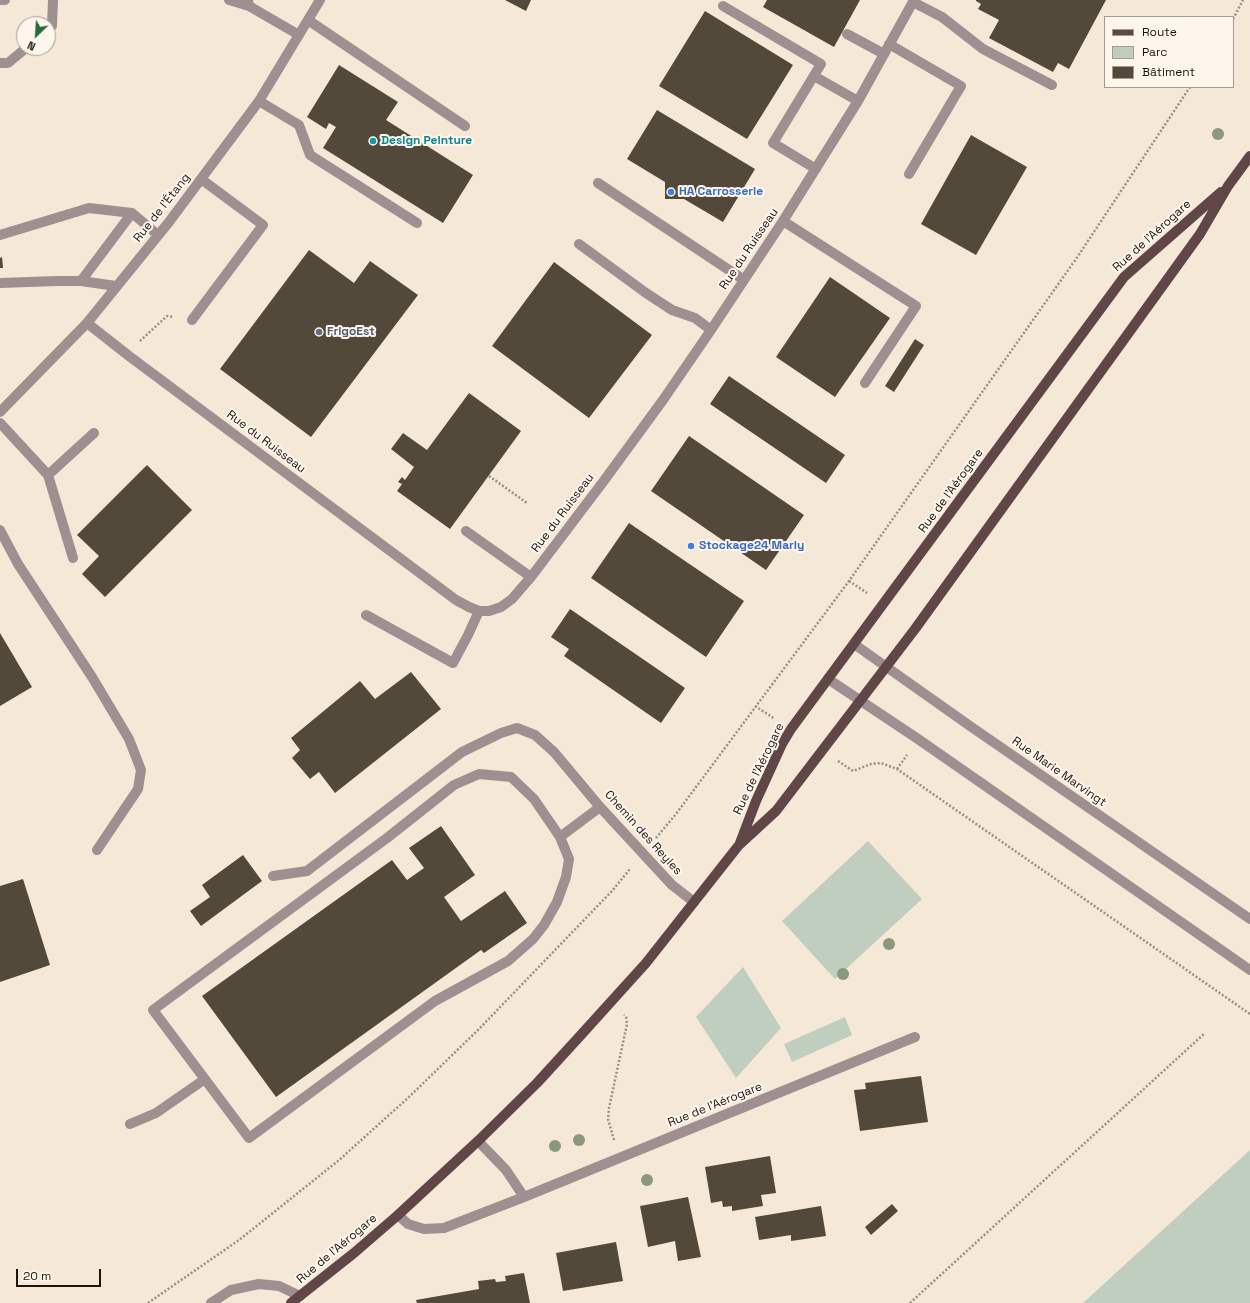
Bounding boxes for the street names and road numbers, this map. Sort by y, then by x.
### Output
street label: Rue de l'Étang [131,171,193,245]
street label: Rue de l'Aérogare [1110,197,1194,275]
street label: Rue du Ruisseau [716,206,782,292]
street label: Rue du Ruisseau [224,408,308,476]
street label: Rue de l'Aérogare [916,446,986,536]
street label: Rue du Ruisseau [529,471,597,555]
street label: Rue de l'Aérogare [731,721,787,817]
street label: Rue Marie Marvingt [1009,734,1109,810]
street label: Chemin des Reyles [601,788,685,878]
street label: Rue de l'Aérogare [666,1080,764,1130]
street label: Rue de l'Aérogare [294,1211,380,1287]

